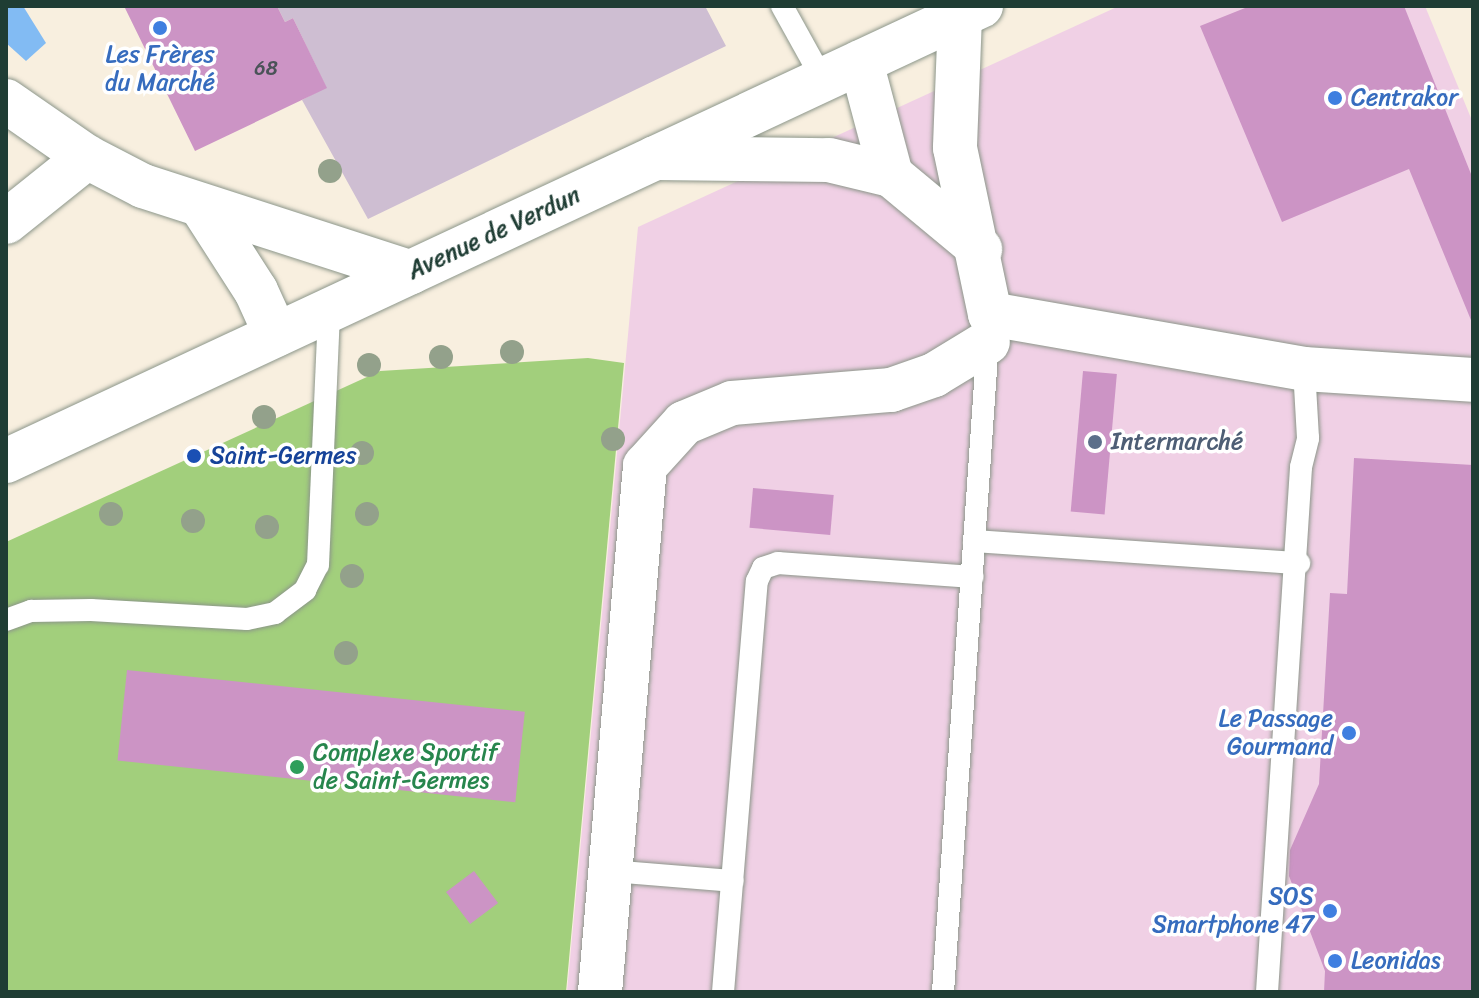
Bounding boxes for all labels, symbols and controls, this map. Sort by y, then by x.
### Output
marker: Les Frères du Marché [151,19,169,37]
place label: Les Frères du Marché [105,41,215,97]
house number: 68 [254,56,278,80]
place label: Centrakor [1351,84,1458,112]
marker: Centrakor [1326,89,1344,107]
street label: Avenue de Verdun [403,180,585,286]
place label: Intermarché [1111,428,1243,456]
marker: Intermarché [1086,433,1104,451]
place label: Saint-Germes [210,442,356,470]
marker: Saint-Germes [185,447,203,465]
place label: Le Passage Gourmand [1219,705,1333,761]
marker: Le Passage Gourmand [1340,724,1358,742]
place label: Complexe Sportif de Saint-Germes [313,739,497,795]
marker: Complexe Sportif de Saint-Germes [288,758,306,776]
place label: SOS Smartphone 47 [1152,883,1314,939]
marker: SOS Smartphone 47 [1321,902,1339,920]
place label: Leonidas [1351,947,1441,975]
marker: Leonidas [1326,952,1344,970]

